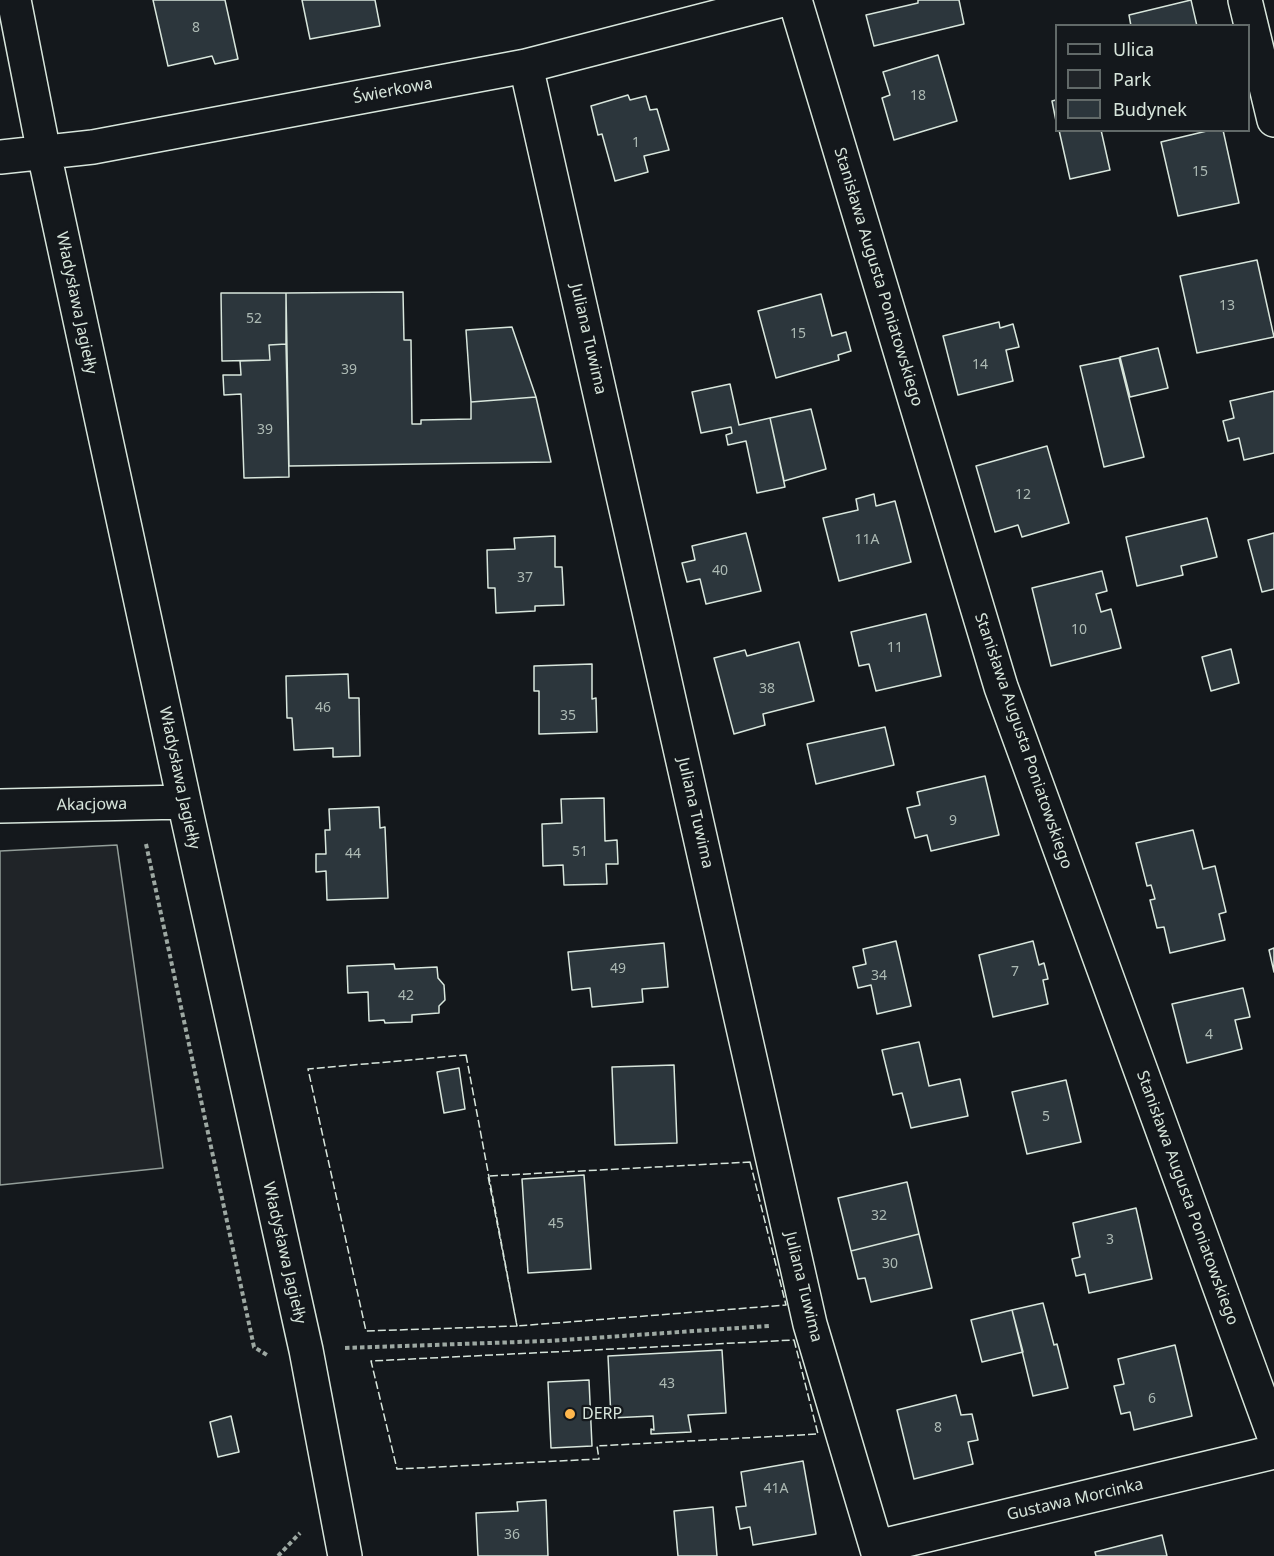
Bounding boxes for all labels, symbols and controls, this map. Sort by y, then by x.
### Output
house number: 8 [192,20,200,36]
legend [1055,24,1250,132]
text: Ulica [1113,37,1154,61]
text: Park [1113,67,1151,91]
street label: Świerkowa [352,74,434,108]
house number: 18 [910,88,926,104]
text: Budynek [1113,97,1187,121]
house number: 1 [632,135,640,151]
street label: Stanisława Augusta Poniatowskiego [829,145,927,409]
house number: 15 [1192,164,1208,180]
street label: Władysława Jagiełły [52,230,100,376]
street label: Juliana Tuwima [566,282,610,396]
house number: 13 [1219,298,1235,314]
house number: 52 [246,311,262,327]
house number: 15 [790,326,806,342]
house number: 14 [972,357,988,373]
house number: 39 [341,362,357,378]
house number: 39 [257,422,273,438]
house number: 12 [1015,487,1031,503]
house number: 11A [855,532,879,548]
house number: 40 [712,563,728,579]
house number: 37 [517,570,533,586]
street label: Stanisława Augusta Poniatowskiego [970,611,1076,871]
house number: 10 [1071,622,1087,638]
house number: 11 [887,640,903,656]
house number: 38 [759,681,775,697]
house number: 46 [315,700,331,716]
street label: Władysława Jagiełły [155,705,203,851]
house number: 35 [560,708,576,724]
street label: Juliana Tuwima [673,756,717,870]
street label: Akacjowa [57,795,127,815]
house number: 9 [949,813,957,829]
house number: 51 [572,844,588,860]
house number: 44 [345,846,361,862]
house number: 49 [610,961,626,977]
house number: 7 [1011,964,1019,980]
house number: 34 [871,968,887,984]
house number: 42 [398,988,414,1004]
house number: 4 [1205,1027,1213,1043]
street label: Stanisława Augusta Poniatowskiego [1132,1068,1242,1328]
house number: 5 [1042,1109,1050,1125]
street label: Władysława Jagiełły [258,1180,310,1326]
house number: 32 [871,1208,887,1224]
house number: 45 [548,1216,564,1232]
street label: Juliana Tuwima [780,1230,826,1344]
house number: 3 [1106,1232,1114,1248]
house number: 30 [882,1256,898,1272]
house number: 43 [659,1376,675,1392]
house number: 6 [1148,1391,1156,1407]
place label: DERP [582,1404,622,1424]
marker: DERP [563,1407,577,1421]
house number: 8 [934,1420,942,1436]
street label: Gustawa Morcinka [1005,1475,1145,1525]
house number: 41A [764,1481,788,1497]
house number: 36 [504,1527,520,1543]

